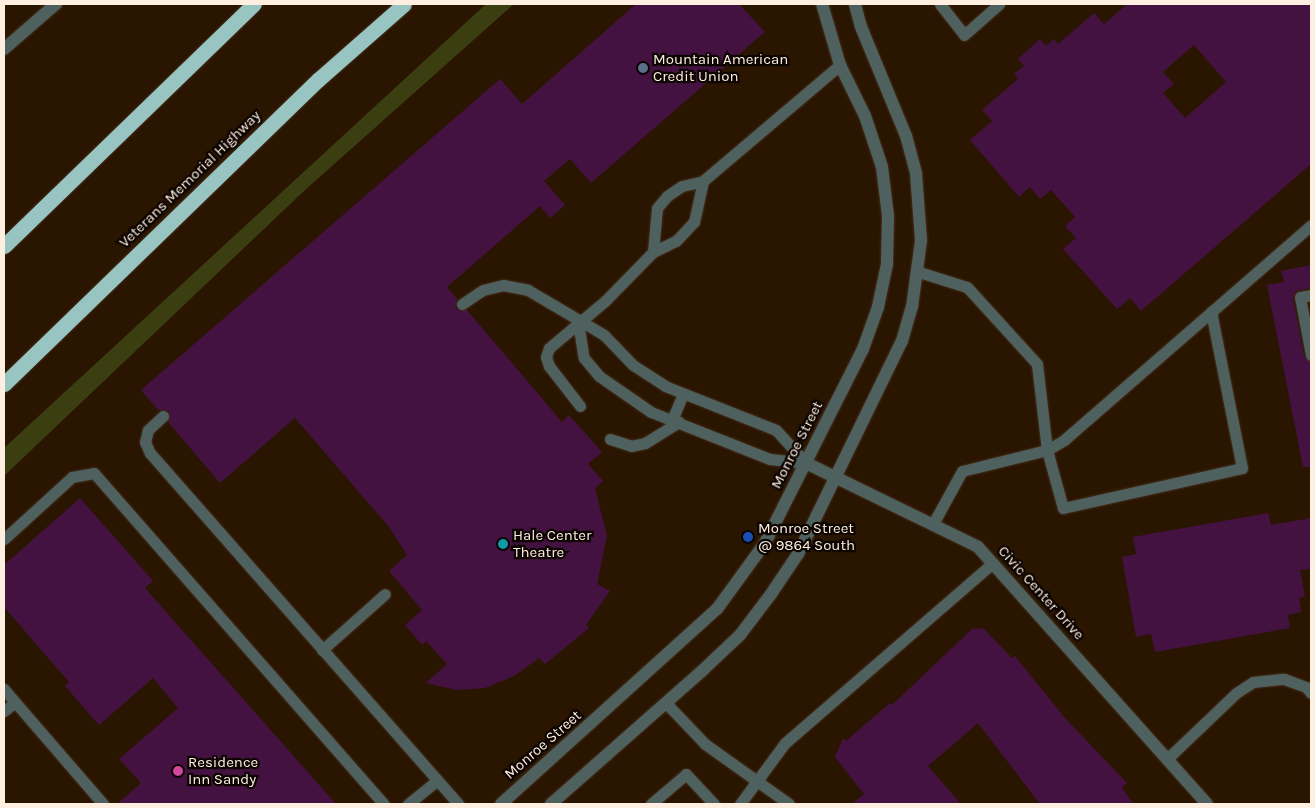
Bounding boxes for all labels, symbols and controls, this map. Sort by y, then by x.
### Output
place label: Mountain American Credit Union [653,50,788,85]
marker: Mountain American Credit Union [637,62,649,74]
street label: Veterans Memorial Highway [115,107,265,251]
street label: Monroe Street [767,398,827,492]
place label: Monroe Street @ 9864 South [758,519,855,554]
place label: Hale Center Theatre [513,526,591,561]
marker: Monroe Street @ 9864 South [742,531,754,543]
marker: Hale Center Theatre [497,538,509,550]
street label: Civic Center Drive [994,542,1088,644]
street label: Monroe Street [501,707,585,783]
place label: Residence Inn Sandy [188,753,258,788]
marker: Residence Inn Sandy [172,765,184,777]

